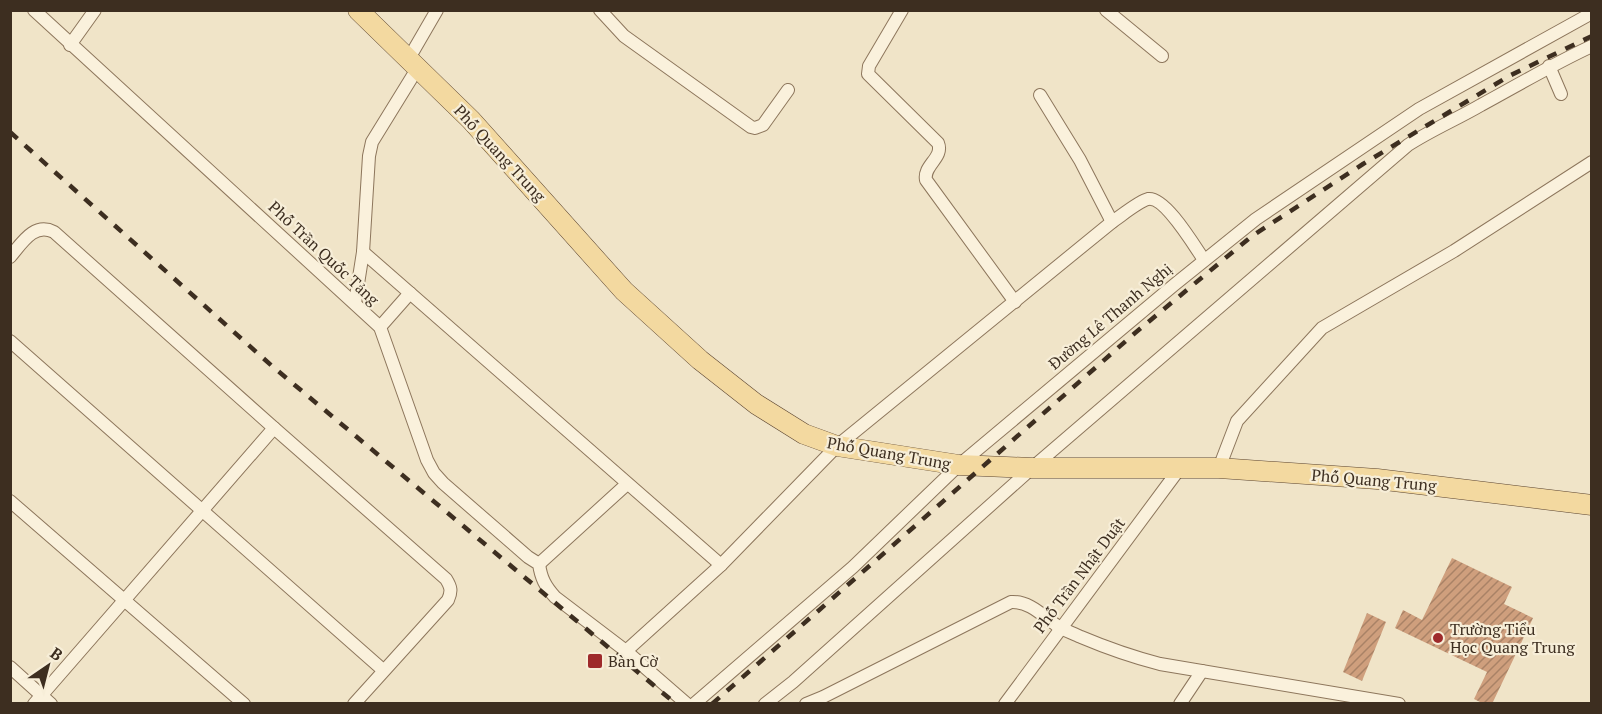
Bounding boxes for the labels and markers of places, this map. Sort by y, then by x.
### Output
place label: Trường Tiểu Học Quang Trung [1450,618,1575,658]
marker: Trường Tiểu Học Quang Trung [1431,631,1445,645]
place label: Bàn Cờ [608,650,659,672]
marker: Bàn Cờ [586,652,604,670]

